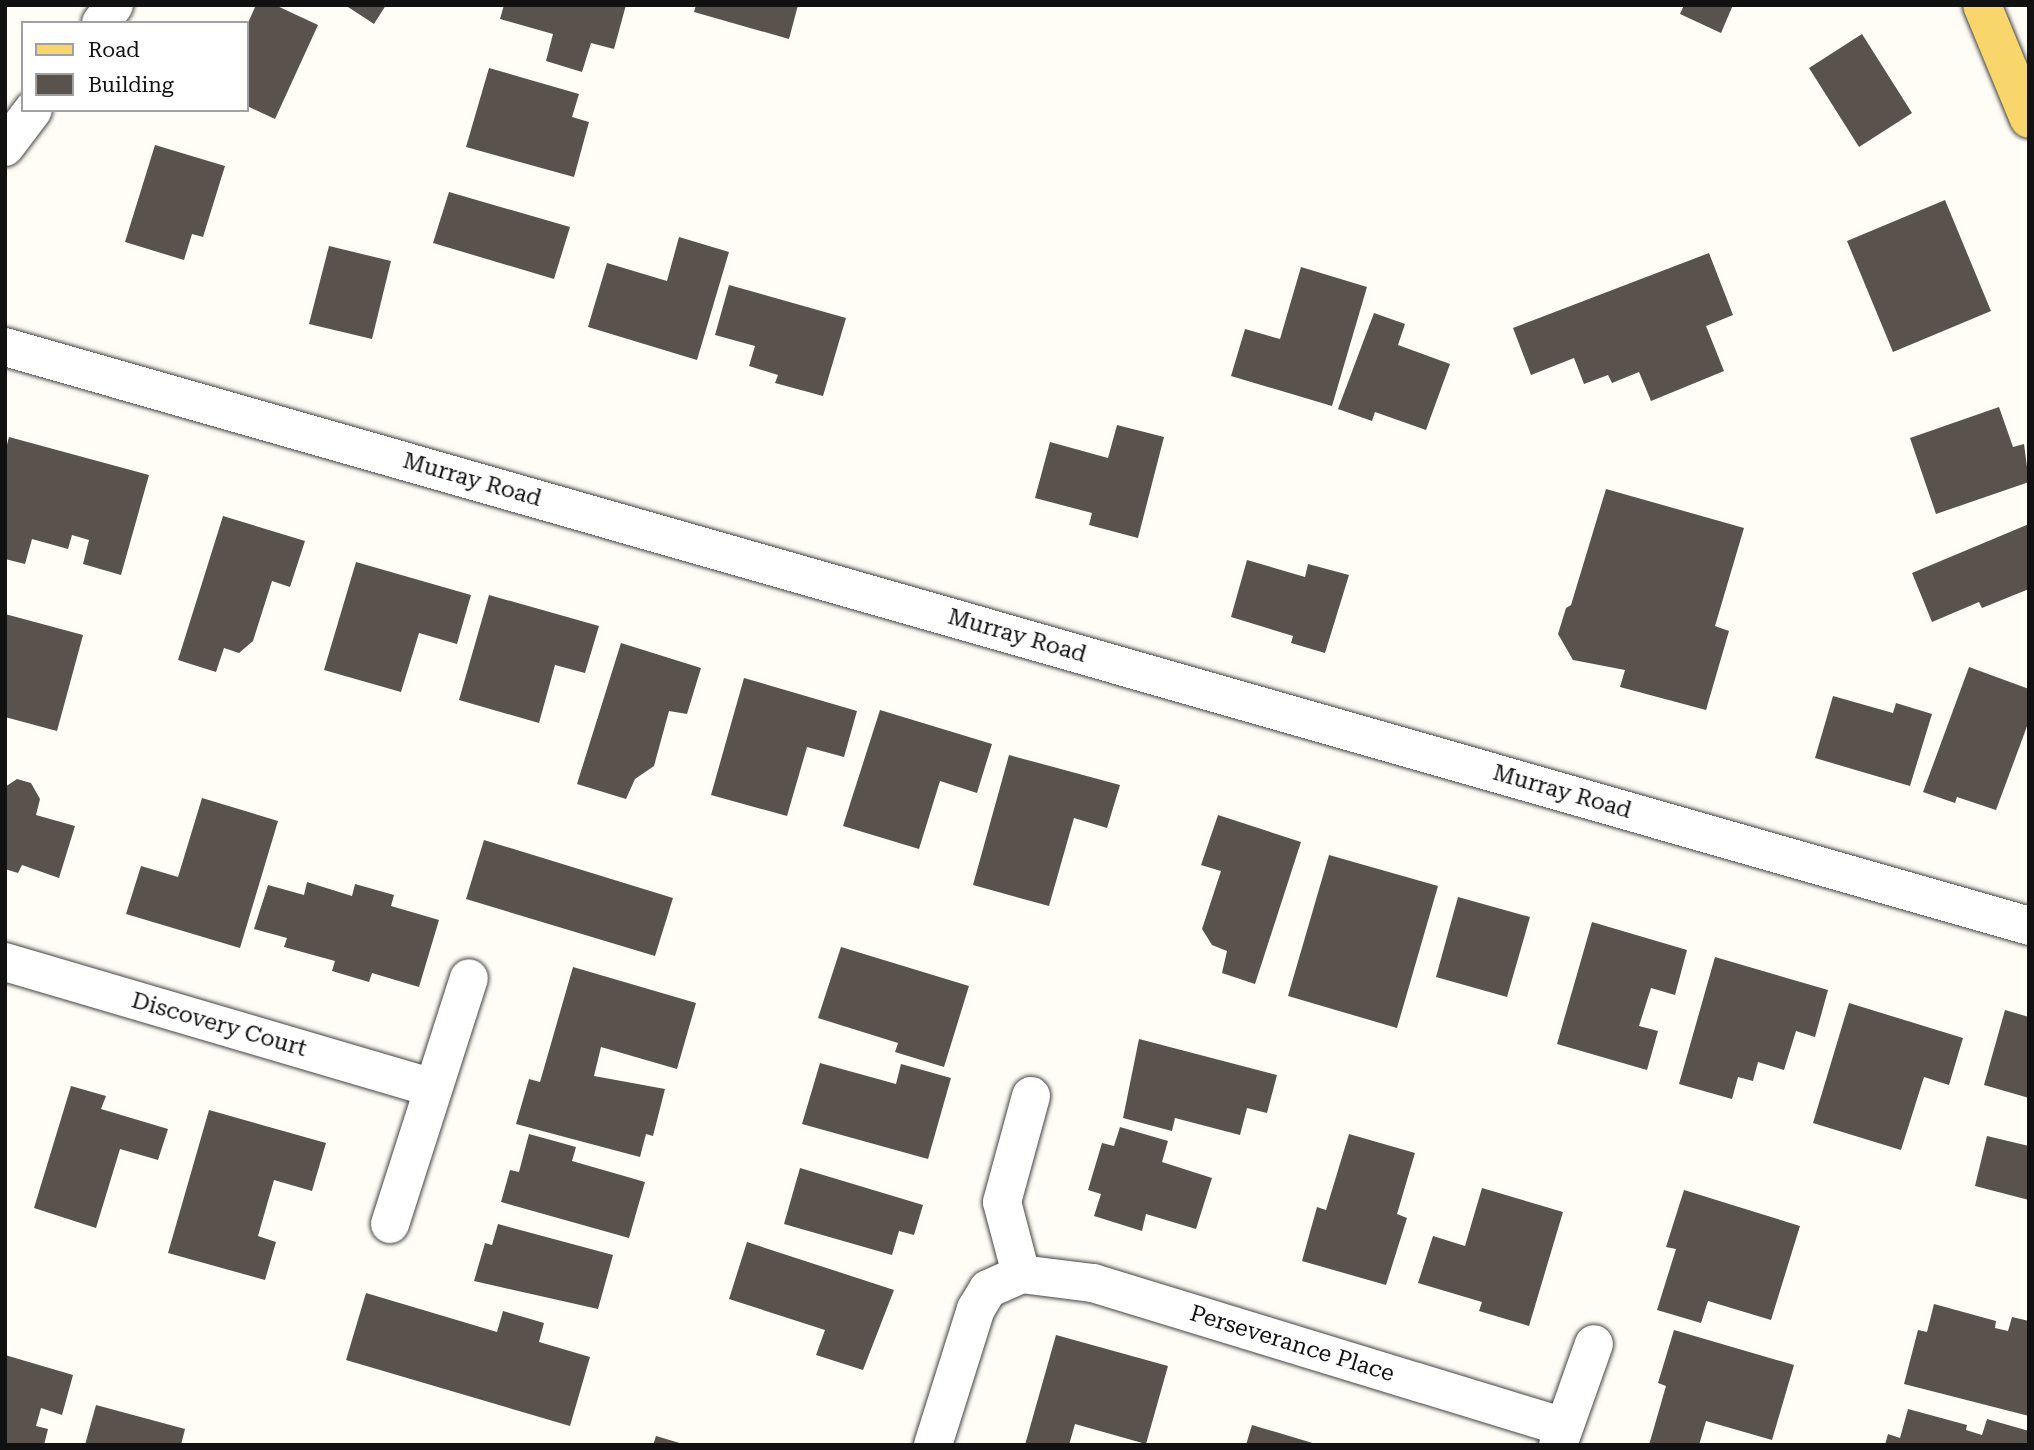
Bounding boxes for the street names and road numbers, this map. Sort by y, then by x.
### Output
street label: Murray Road [400,447,544,513]
street label: Murray Road [945,603,1089,669]
street label: Murray Road [1490,759,1634,825]
street label: Discovery Court [128,987,310,1063]
street label: Perseverance Place [1186,1300,1398,1388]

